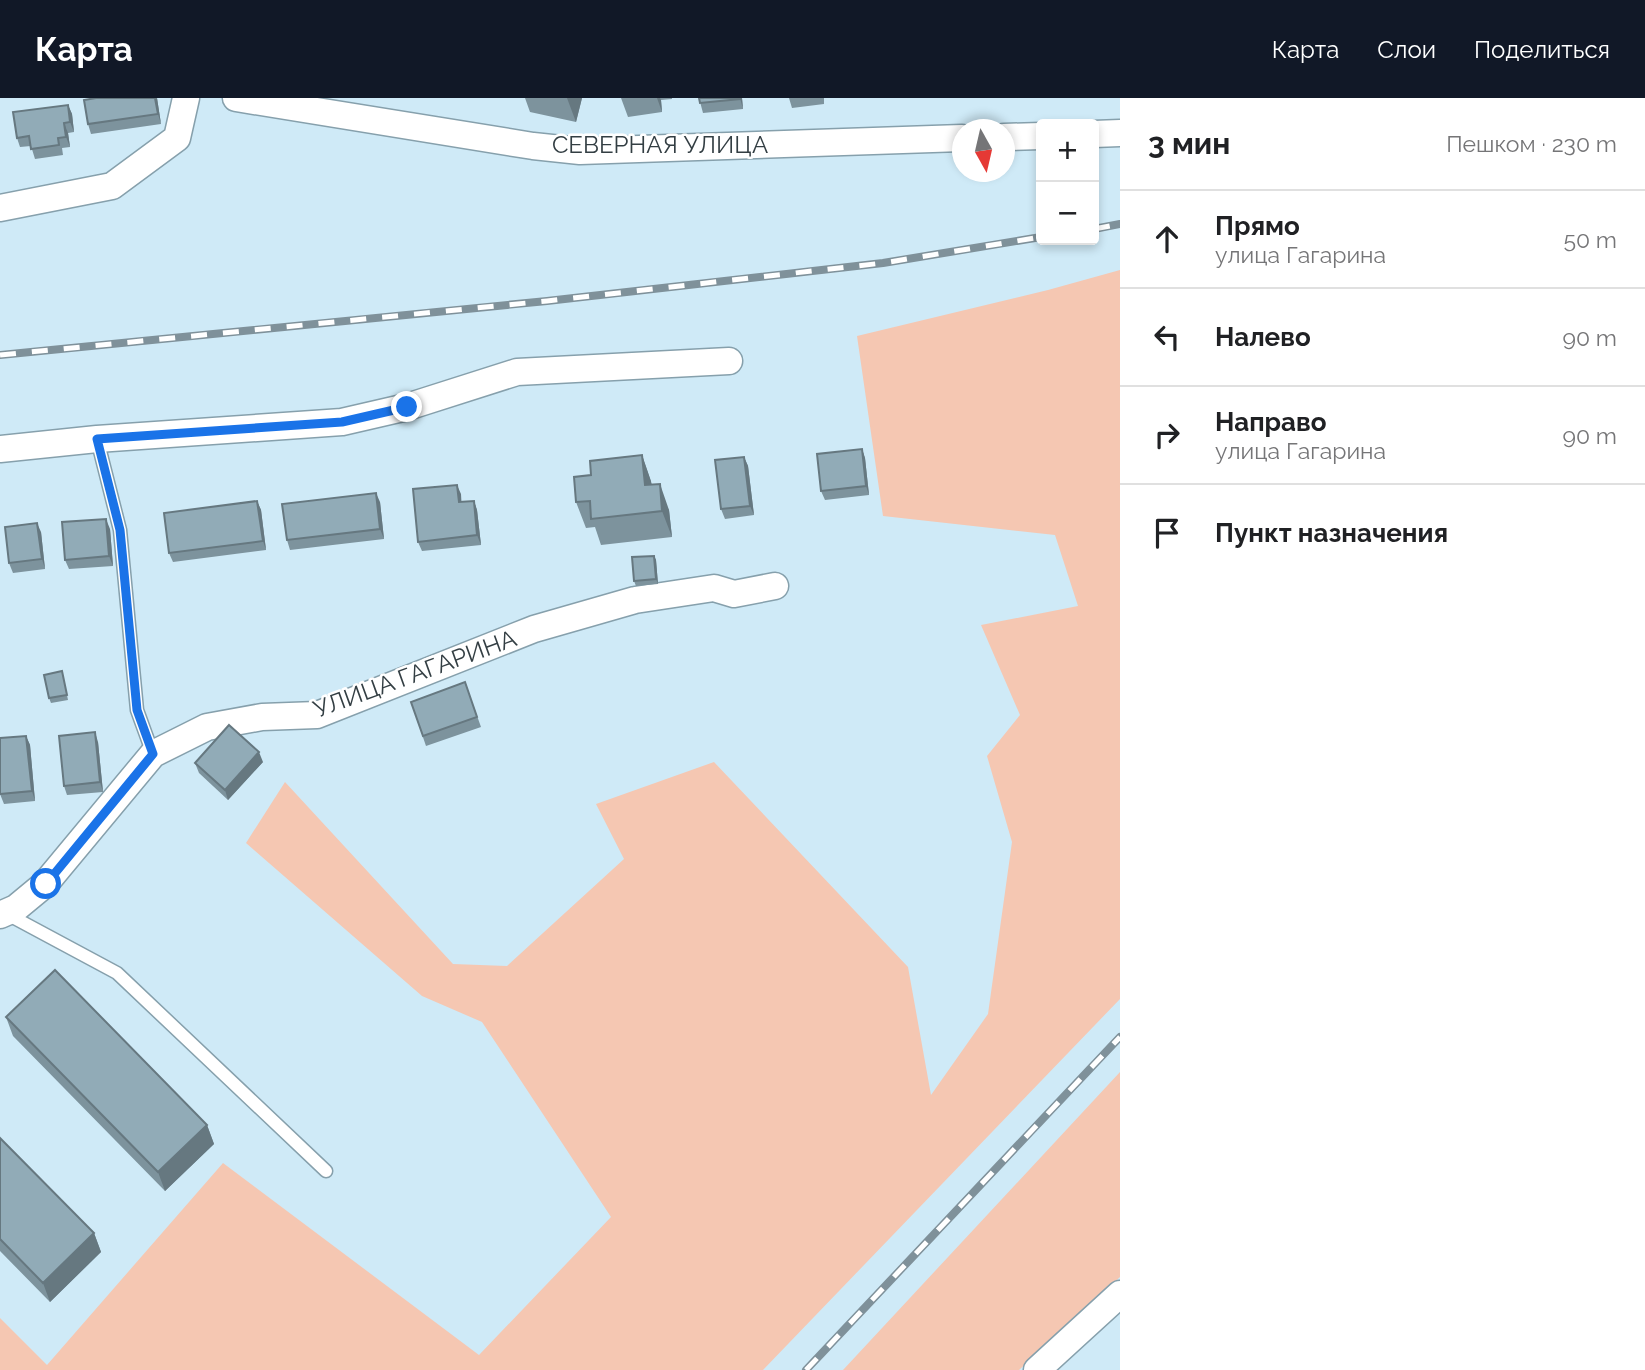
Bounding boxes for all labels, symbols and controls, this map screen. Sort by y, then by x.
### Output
text: Карта [35,30,133,69]
text: Карта [1272,35,1339,64]
text: Слои [1377,35,1436,64]
text: Поделиться [1474,35,1610,64]
north arrow [952,119,1015,182]
map controls [1036,119,1099,245]
button: + [1036,119,1099,182]
text: 3 мин [1148,126,1230,161]
street label: СЕВЕРНАЯ УЛИЦА [552,130,768,159]
text: Пешком · 230 m [1446,130,1617,157]
button: − [1036,182,1099,245]
text: Прямо [1215,211,1300,241]
icon: ahead [1148,220,1186,258]
text: 50 m [1563,226,1617,253]
text: улица Гагарина [1215,241,1386,268]
icon: left [1148,318,1186,356]
text: Налево [1215,322,1311,352]
text: 90 m [1562,324,1617,351]
route end [391,391,422,422]
text: Направо [1215,407,1326,437]
icon: right [1148,416,1186,454]
text: 90 m [1562,422,1617,449]
text: улица Гагарина [1215,437,1386,464]
icon: arrive [1148,514,1186,552]
text: Пункт назначения [1215,518,1448,548]
street label: УЛИЦА ГАГАРИНА [309,623,520,724]
route start [30,868,61,899]

